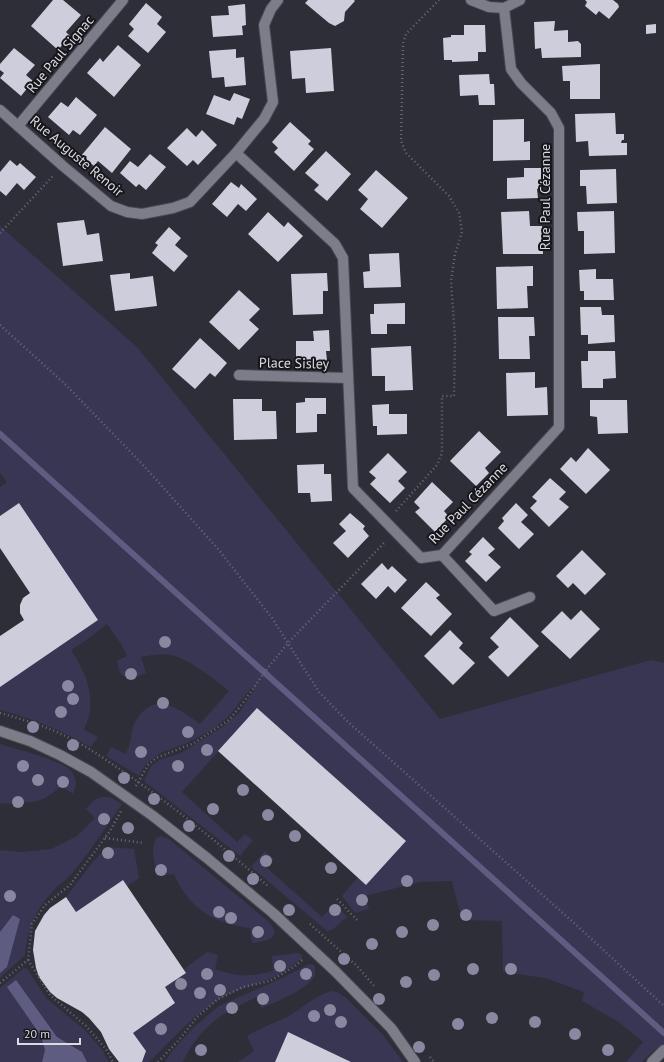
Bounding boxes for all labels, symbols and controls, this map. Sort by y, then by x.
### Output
street label: Rue Paul Signac [22,11,98,97]
street label: Rue Auguste Renoir [27,112,128,201]
street label: Rue Paul Cézanne [536,144,554,250]
street label: Place Sisley [259,353,330,373]
street label: Rue Paul Cézanne [425,458,511,548]
scale bar [18,1020,80,1046]
text: 20 m [24,1026,50,1041]

